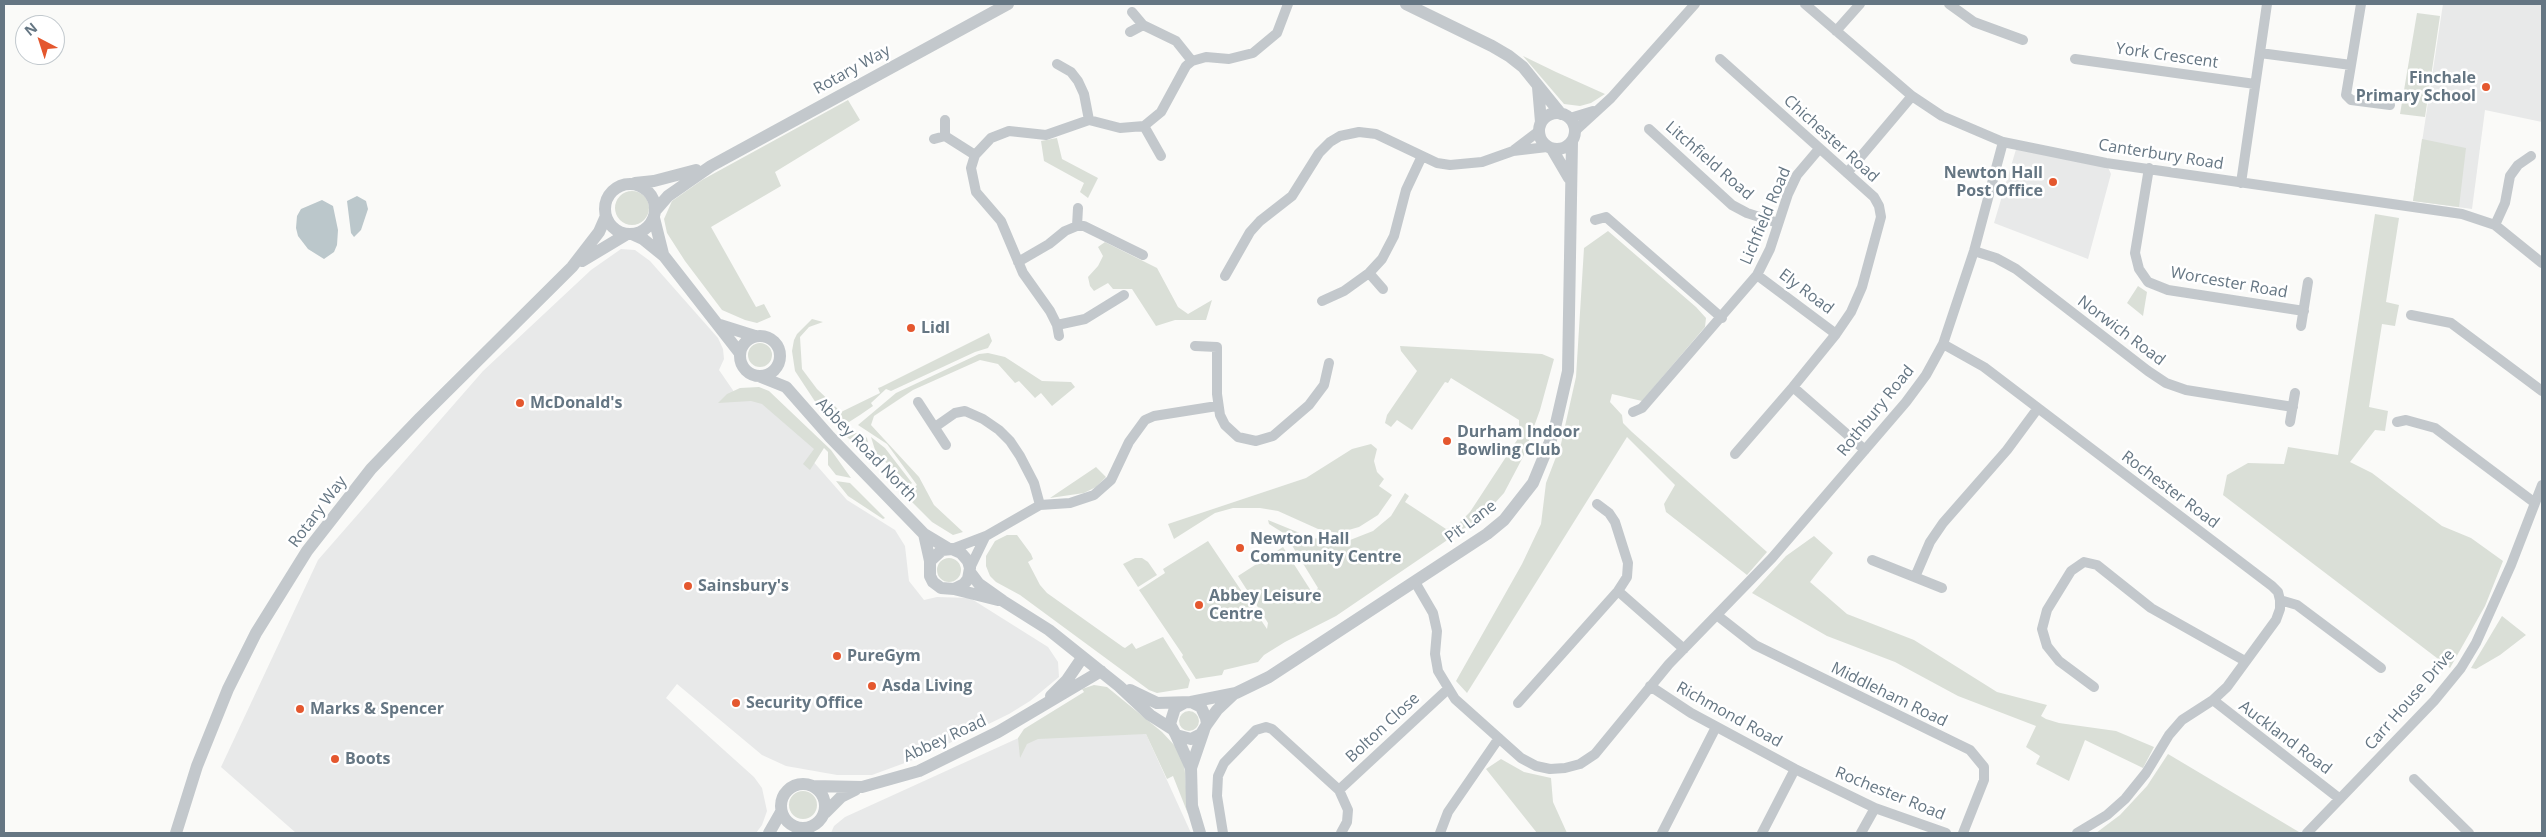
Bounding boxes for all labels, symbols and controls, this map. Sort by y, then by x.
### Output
north arrow [15,15,65,65]
text: N [20,18,41,40]
street label: York Crescent [2115,39,2219,73]
street label: Rotary Way [810,41,894,99]
place label: Finchale Primary School [2356,68,2476,106]
marker: Finchale Primary School [2480,81,2492,93]
street label: Chichester Road [1779,91,1883,187]
street label: Litchfield Road [1661,118,1757,204]
street label: Canterbury Road [2097,136,2225,174]
place label: Newton Hall Post Office [1944,163,2043,201]
street label: Lichfield Road [1737,164,1795,268]
marker: Newton Hall Post Office [2047,176,2059,188]
street label: Worcester Road [2169,263,2289,303]
street label: Ely Road [1775,265,1837,319]
street label: Norwich Road [2074,292,2168,370]
place label: Lidl [921,318,950,338]
marker: Lidl [905,322,917,334]
street label: Rothbury Road [1833,362,1919,460]
place label: McDonald's [530,393,622,413]
street label: Abbey Road North [812,394,920,506]
marker: McDonald's [514,397,526,409]
place label: Durham Indoor Bowling Club [1457,422,1580,460]
marker: Durham Indoor Bowling Club [1441,435,1453,447]
street label: Rochester Road [2117,447,2223,533]
street label: Rotary Way [285,472,351,552]
street label: Pit Lane [1441,496,1501,548]
place label: Newton Hall Community Centre [1250,529,1401,567]
marker: Newton Hall Community Centre [1234,542,1246,554]
place label: Sainsbury's [698,576,789,596]
marker: Sainsbury's [682,580,694,592]
place label: Abbey Leisure Centre [1209,586,1322,624]
marker: Abbey Leisure Centre [1193,599,1205,611]
place label: PureGym [847,646,921,666]
street label: Carr House Drive [2361,646,2459,754]
marker: PureGym [831,650,843,662]
street label: Middleham Road [1828,659,1950,731]
place label: Asda Living [882,676,972,696]
street label: Richmond Road [1673,678,1785,752]
marker: Asda Living [866,680,878,692]
street label: Bolton Close [1342,689,1424,767]
place label: Security Office [746,693,863,713]
marker: Security Office [730,697,742,709]
street label: Auckland Road [2235,697,2335,779]
place label: Marks & Spencer [310,699,444,719]
marker: Marks & Spencer [294,703,306,715]
street label: Abbey Road [901,711,989,767]
place label: Boots [345,749,390,769]
marker: Boots [329,753,341,765]
street label: Rochester Road [1832,763,1948,825]

